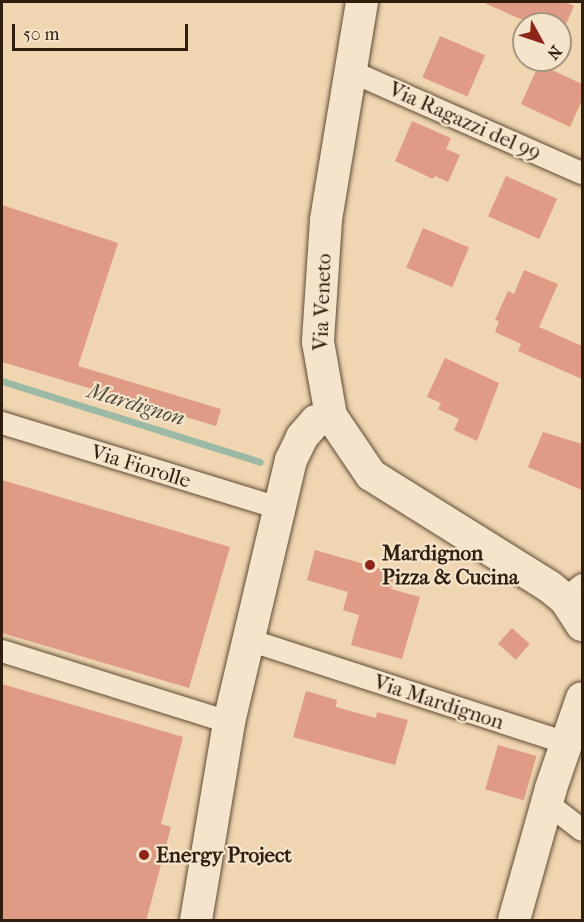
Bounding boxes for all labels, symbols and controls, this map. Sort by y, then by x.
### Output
scale bar [15,12,190,50]
north arrow [512,12,572,72]
text: 50 m [23,24,59,45]
text: N [543,42,566,63]
street label: Via Ragazzi del 99 [385,76,545,166]
street label: Via Veneto [308,253,336,351]
water label: Mardignon [84,378,188,432]
street label: Via Fiorolle [88,439,194,493]
place label: Mardignon Pizza & Cucina [382,540,519,590]
marker: Mardignon Pizza & Cucina [363,558,377,572]
street label: Via Mardignon [371,669,507,735]
place label: Energy Project [156,842,292,868]
marker: Energy Project [137,848,151,862]

